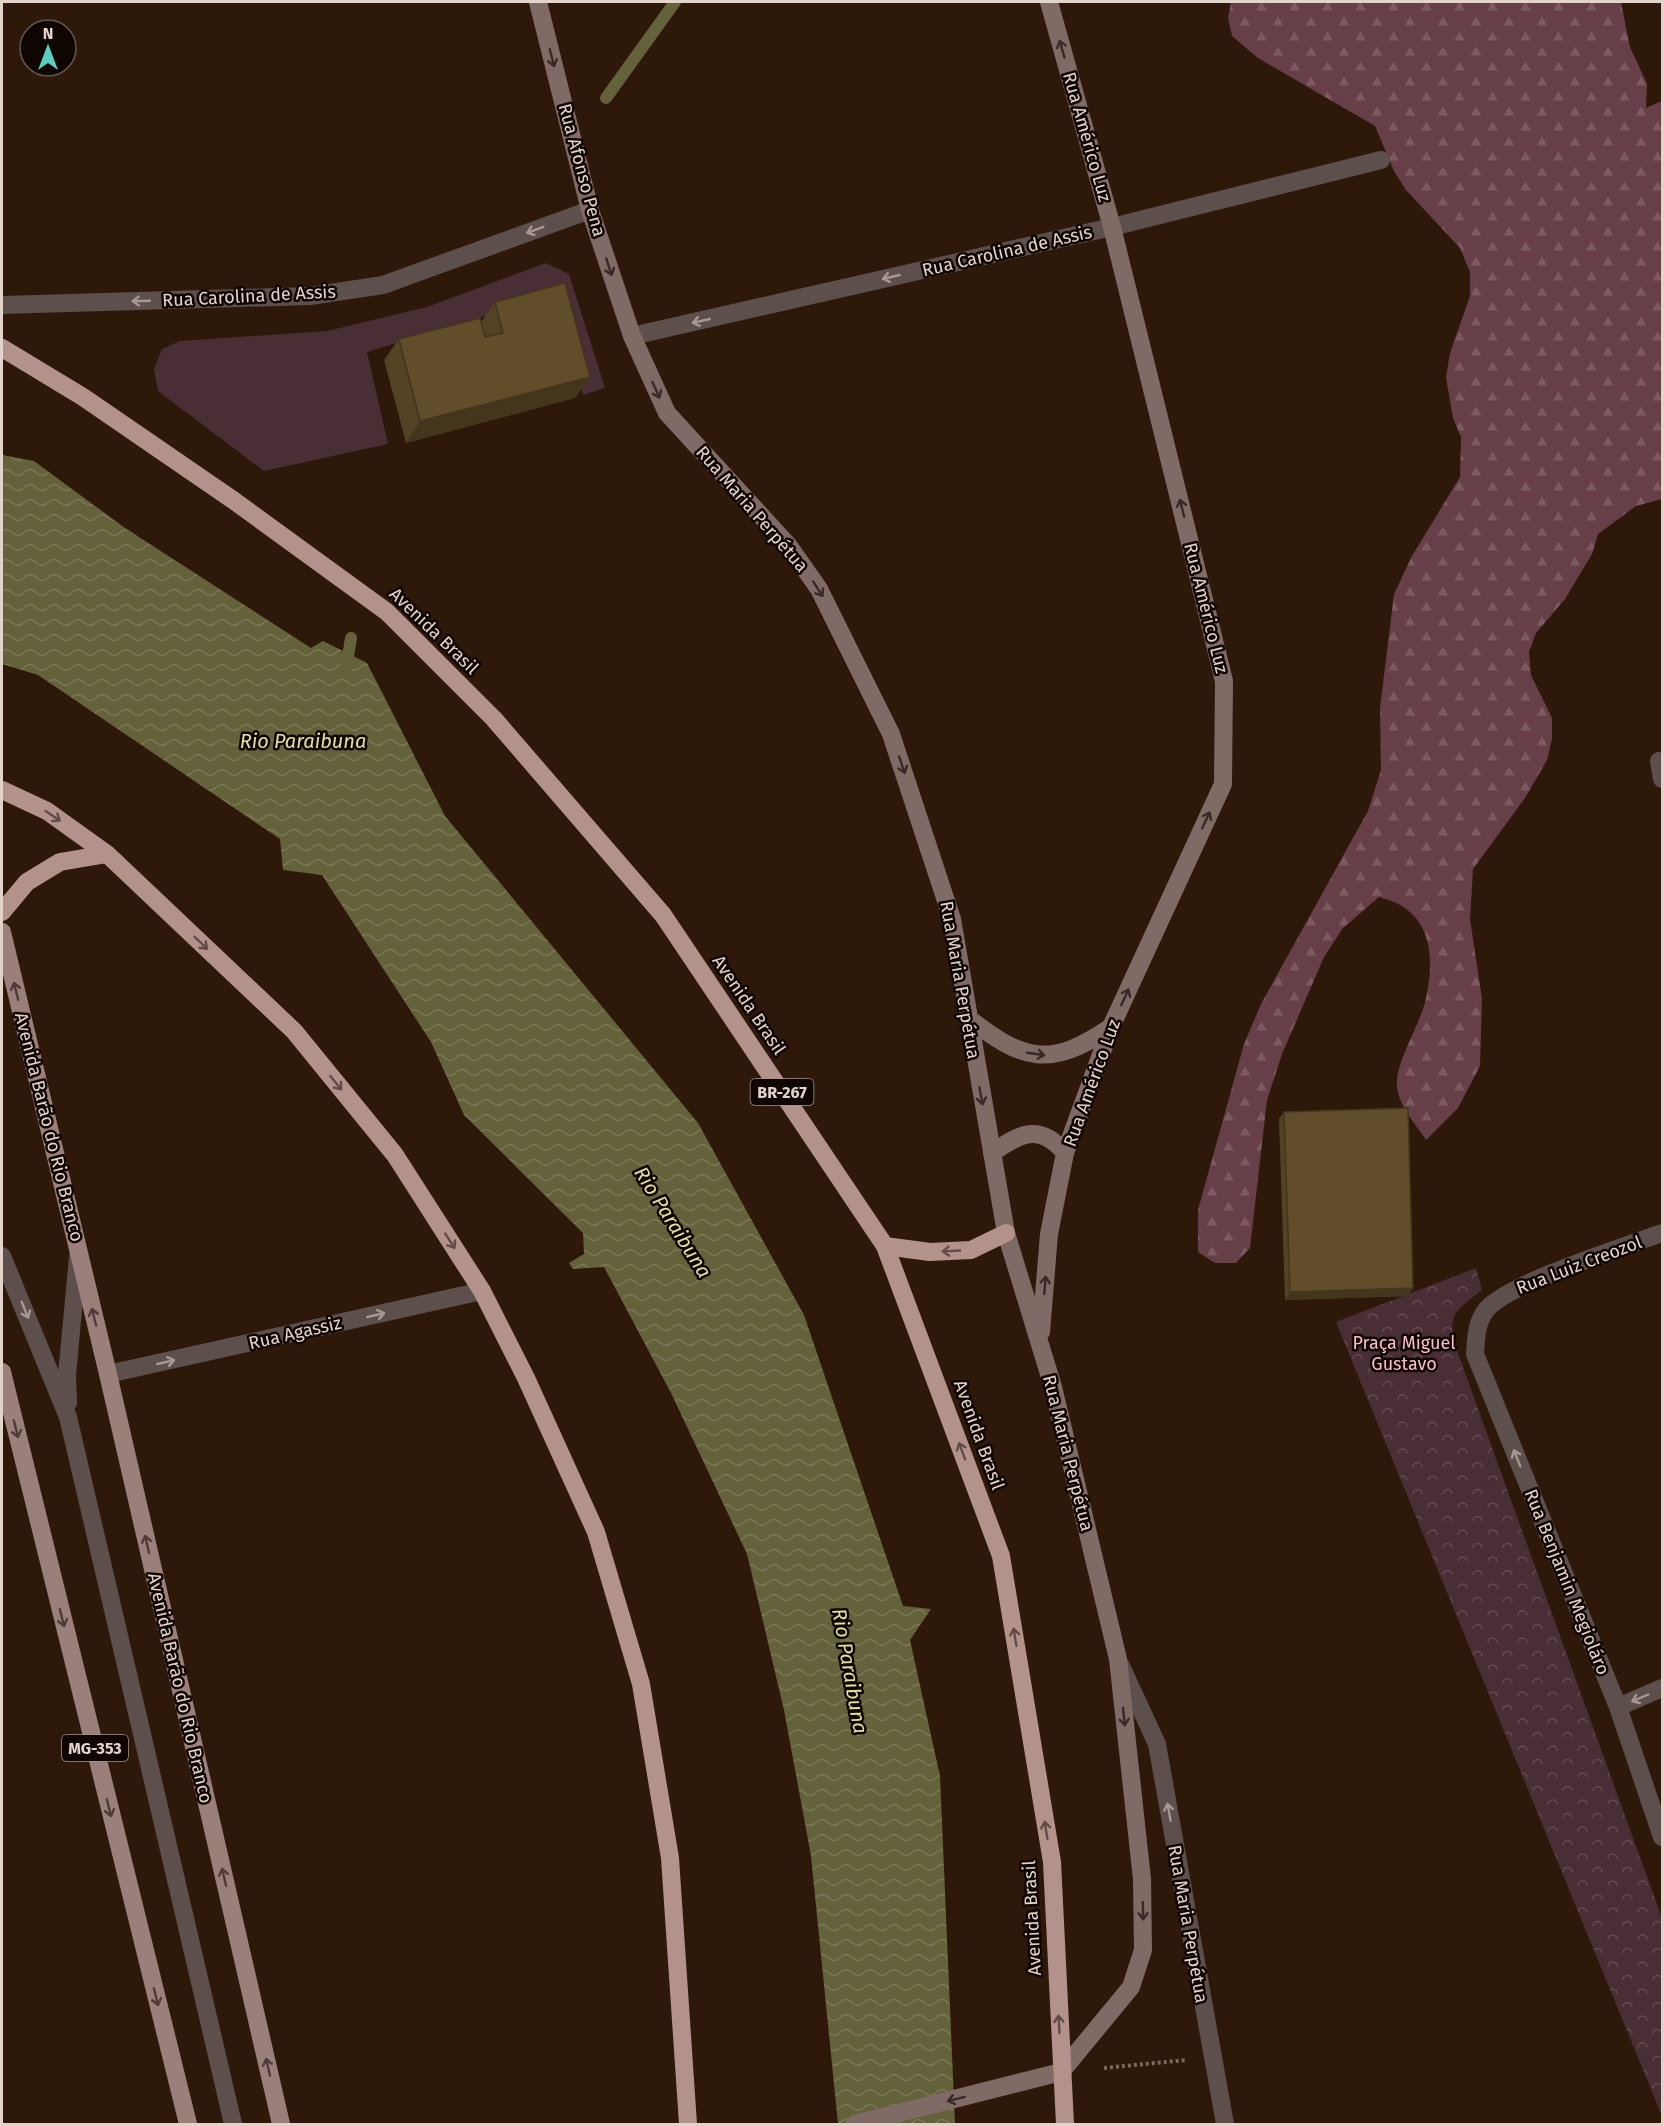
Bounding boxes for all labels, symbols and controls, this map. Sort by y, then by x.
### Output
north arrow [18,18,78,78]
text: N [43,24,53,43]
one-way arrow [1056,40,1068,59]
one-way arrow [547,48,559,67]
street label: Rua Américo Luz [1058,70,1116,205]
street label: Rua Afonso Pena [554,101,610,239]
street label: Rua Carolina de Assis [920,221,1094,281]
one-way arrow [526,225,545,236]
one-way arrow [604,257,615,276]
one-way arrow [882,272,901,283]
street label: Rua Carolina de Assis [162,280,336,312]
one-way arrow [131,296,151,307]
one-way arrow [692,315,711,327]
one-way arrow [651,380,663,398]
street label: Rua Maria Perpétua [691,441,813,577]
one-way arrow [1175,499,1187,518]
street label: Rua Américo Luz [1179,540,1233,676]
one-way arrow [813,580,825,597]
street label: Avenida Brasil [385,583,483,679]
water label: Rio Paraibuna [240,729,366,753]
one-way arrow [897,755,908,774]
one-way arrow [45,810,61,822]
one-way arrow [1201,812,1212,830]
street label: Rua Maria Perpétua [935,899,985,1061]
one-way arrow [193,936,208,950]
street label: Avenida Brasil [708,951,790,1059]
one-way arrow [9,982,21,1001]
one-way arrow [1119,989,1131,1007]
street label: Avenida Barão do Rio Branco [10,1010,88,1244]
street label: Rua Américo Luz [1059,1016,1125,1150]
one-way arrow [1025,1049,1045,1060]
one-way arrow [330,1075,343,1091]
road number: BR-267 [750,1079,814,1105]
one-way arrow [976,1086,987,1106]
water label: Rio Paraibuna [629,1162,717,1282]
street label: Rua Luiz Creozol [1513,1231,1645,1299]
one-way arrow [444,1232,456,1249]
one-way arrow [942,1245,961,1256]
one-way arrow [1040,1275,1051,1295]
one-way arrow [20,1300,31,1319]
one-way arrow [88,1308,100,1327]
one-way arrow [367,1308,386,1320]
street label: Rua Agassiz [247,1312,344,1354]
park label: Praça Miguel Gustavo [1352,1332,1456,1375]
one-way arrow [156,1355,175,1367]
street label: Rua Maria Perpétua [1038,1373,1098,1533]
street label: Avenida Brasil [949,1377,1009,1493]
one-way arrow [10,1419,22,1438]
one-way arrow [956,1442,967,1460]
one-way arrow [1511,1449,1522,1468]
street label: Rua Benjamin Megioláro [1520,1486,1614,1678]
one-way arrow [141,1535,152,1554]
street label: Avenida Barão do Rio Branco [143,1571,217,1805]
water label: Rio Paraibuna [827,1607,873,1735]
one-way arrow [57,1609,69,1628]
one-way arrow [1009,1628,1020,1648]
one-way arrow [1631,1693,1650,1704]
one-way arrow [1119,1707,1130,1727]
road number: MG-353 [62,1735,128,1761]
one-way arrow [104,1798,116,1817]
one-way arrow [1163,1803,1174,1823]
one-way arrow [1041,1820,1052,1840]
street label: Rua Maria Perpétua [1163,1843,1213,2005]
street label: Avenida Brasil [1018,1860,1046,1976]
one-way arrow [218,1868,229,1888]
one-way arrow [1137,1901,1149,1921]
one-way arrow [151,1987,163,2006]
one-way arrow [1054,2015,1065,2035]
one-way arrow [261,2058,273,2077]
one-way arrow [947,2094,966,2106]

